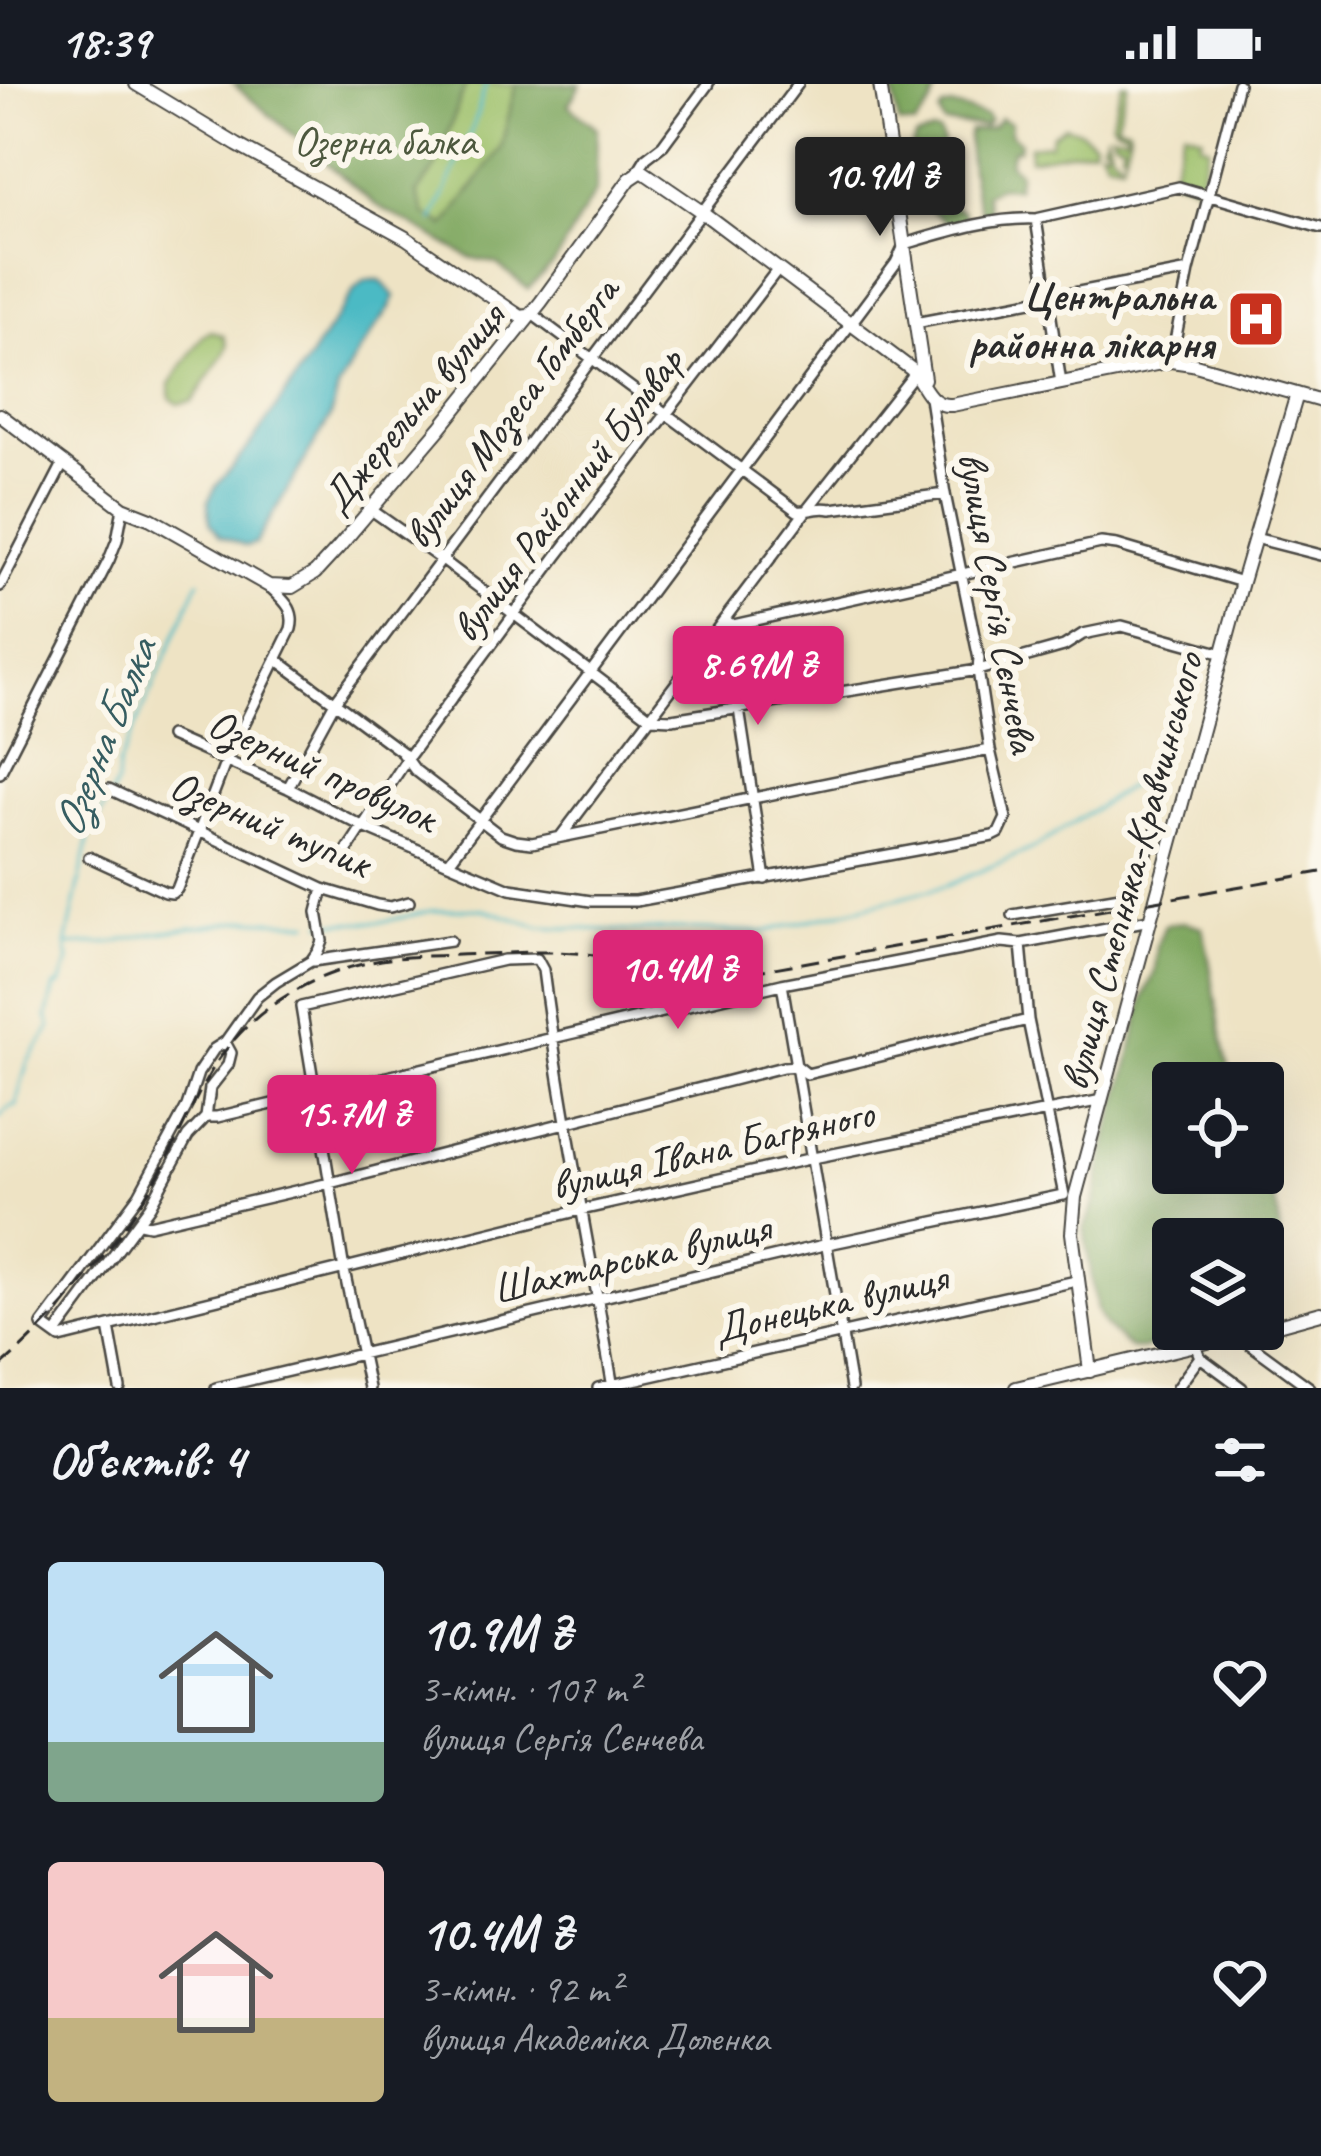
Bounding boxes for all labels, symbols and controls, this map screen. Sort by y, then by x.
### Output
text: 18:39 [60,14,149,71]
park label: Озерна балка [294,115,479,168]
pin: 10.9M ₴ [769,137,991,239]
text: 10.9M ₴ [822,151,938,200]
street label: вулиця Мозеса Гомберга [392,264,633,559]
place label: Центральна районна лікарня [969,270,1218,371]
hospital icon: Центральна районна лікарня [1225,288,1287,350]
street label: Джерельна вулиця [310,290,518,524]
street label: вулиця Районний Бульвар [439,336,696,653]
street label: вулиця Сергія Сєнчева [945,448,1051,760]
pin: 8.69M ₴ [647,626,869,728]
water label: Озерна Балка [39,627,171,844]
text: 8.69M ₴ [700,640,816,689]
street label: вулиця Степняка-Кравчинського [1048,645,1216,1096]
street label: Озерний провулок [200,696,448,846]
street label: Озерний тупик [162,758,381,891]
pin: 10.4M ₴ [567,930,789,1032]
text: 10.4M ₴ [620,944,736,993]
map controls [1152,1062,1284,1350]
button: locate [1152,1062,1284,1194]
pin: 15.7M ₴ [241,1075,463,1177]
street label: вулиця Івана Багряного [546,1086,881,1212]
text: 15.7M ₴ [294,1089,410,1138]
street label: Шахтарська вулиця [488,1200,778,1316]
button: layers [1152,1218,1284,1350]
street label: Донецька вулиця [708,1250,955,1356]
icon: filters [1207,1427,1273,1493]
text: Об’єктів: 4 [48,1428,245,1492]
text: 10.9M ₴ [420,1601,571,1665]
icon: home [144,1610,288,1754]
icon: heart [1207,1649,1273,1715]
text: 3-кімн. · 107 m² [420,1665,638,1714]
text: вулиця Сергія Сєнчева [420,1714,702,1763]
text: 10.4M ₴ [420,1901,572,1965]
icon: home [144,1910,288,2054]
icon: heart [1207,1949,1273,2015]
text: 3-кімн. · 92 m² [420,1965,621,2014]
text: вулиця Академіка Доленка [420,2014,769,2063]

